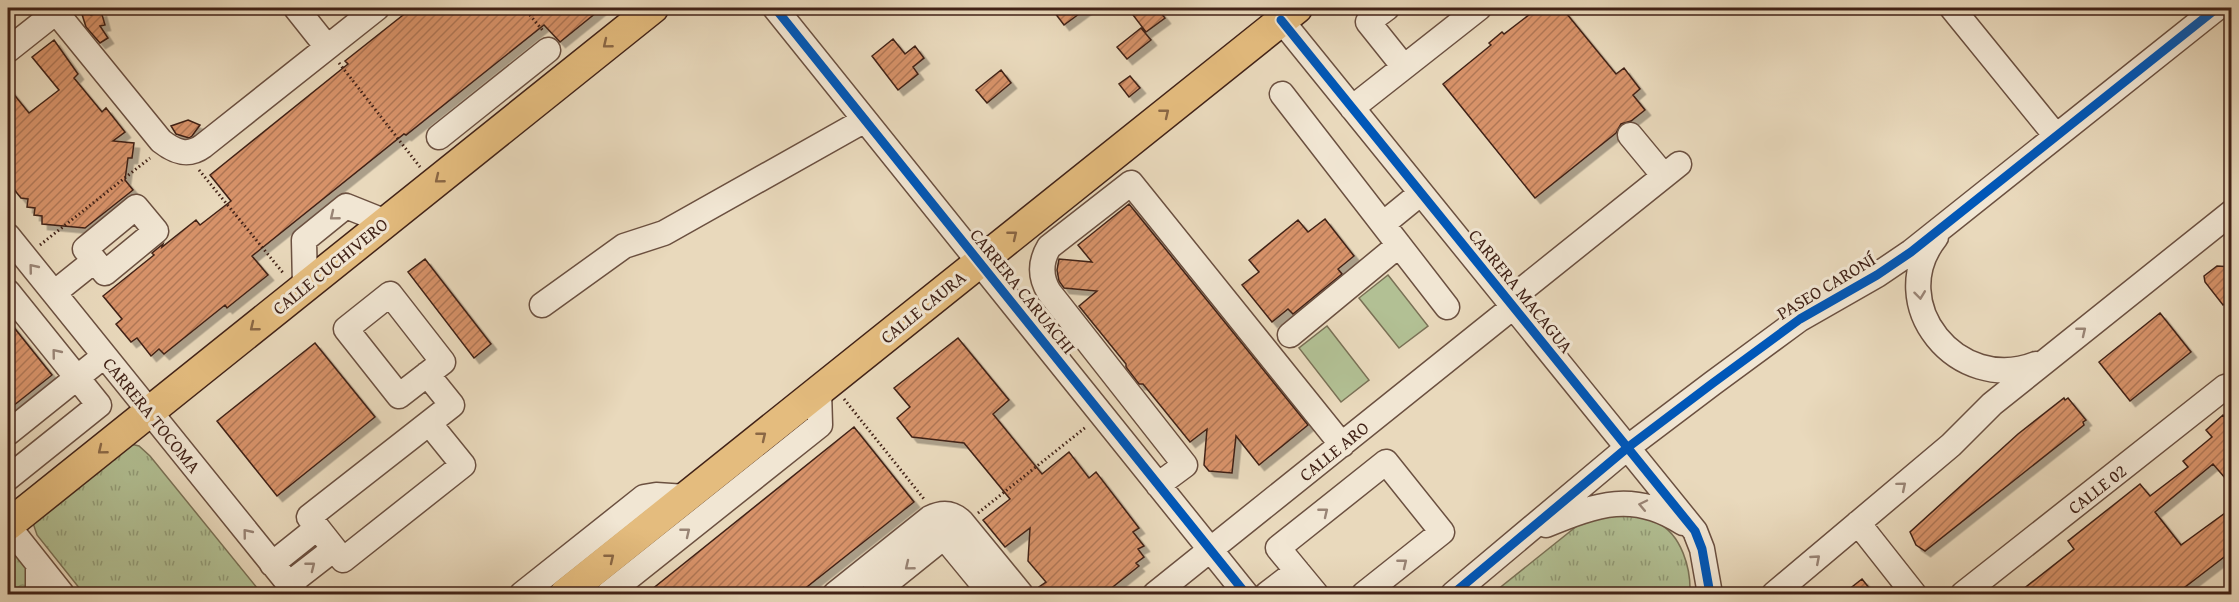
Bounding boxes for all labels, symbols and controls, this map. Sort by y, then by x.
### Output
one-way arrow [603,37,614,48]
one-way arrow [1158,109,1169,120]
one-way arrow [435,172,446,183]
one-way arrow [330,209,341,220]
street label: CALLE CUCHIVERO [266,211,394,321]
street label: CARRERA CARUACHI [964,222,1082,360]
street label: CARRERA MACAGUA [1462,223,1580,359]
one-way arrow [1006,231,1017,242]
street label: PASEO CARONÍ [1771,246,1881,326]
one-way arrow [30,264,41,275]
street label: CALLE CAURA [874,264,972,350]
one-way arrow [1913,290,1926,299]
one-way arrow [250,320,261,331]
one-way arrow [2075,328,2086,339]
one-way arrow [53,348,64,359]
street label: CARRERA TOCOMA [97,351,207,479]
street label: CALLE ARO [1293,414,1375,488]
one-way arrow [756,432,767,443]
one-way arrow [98,442,109,453]
street label: CALLE 02 [2062,457,2132,521]
one-way arrow [1896,482,1907,493]
one-way arrow [1638,499,1648,512]
one-way arrow [1317,508,1328,519]
one-way arrow [243,528,254,539]
one-way arrow [679,528,690,539]
one-way arrow [604,554,615,565]
one-way arrow [1809,555,1820,566]
one-way arrow [905,558,916,569]
one-way arrow [1396,559,1407,570]
one-way arrow [304,563,315,574]

